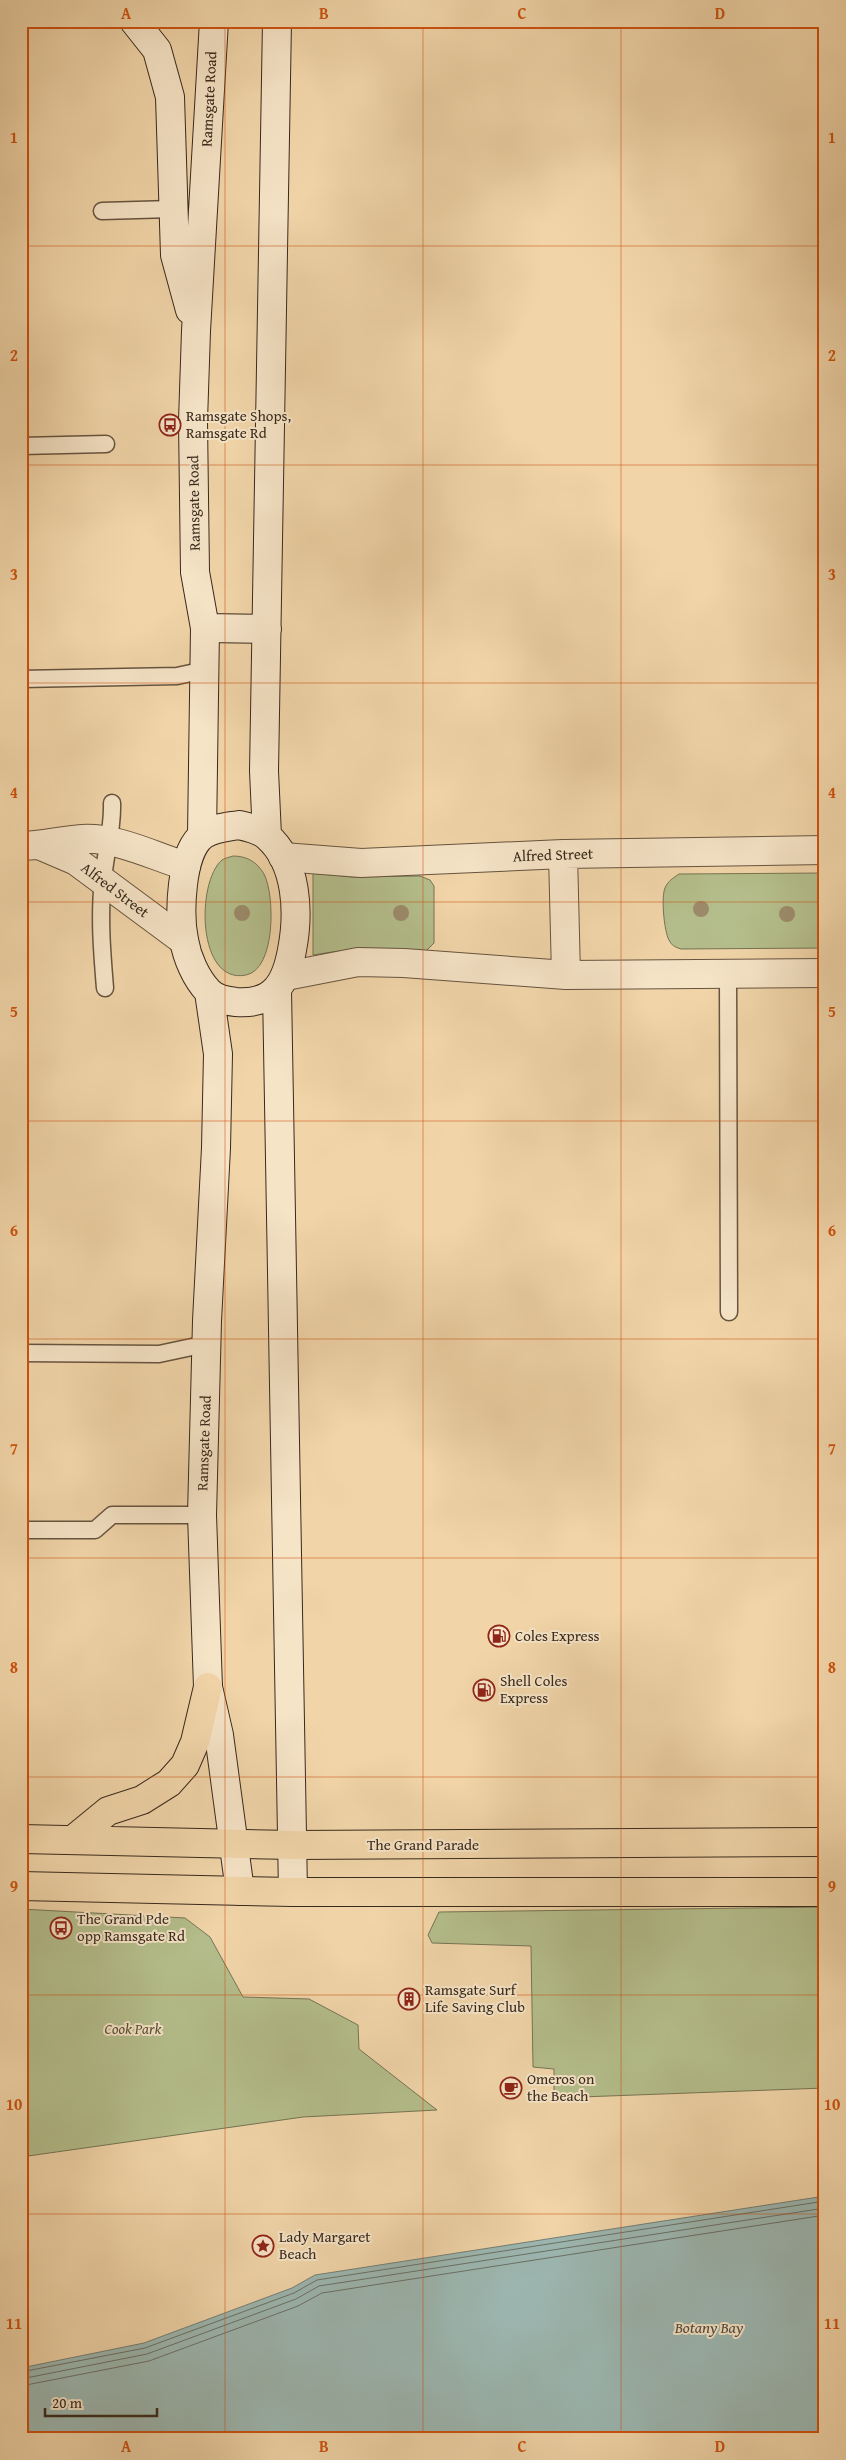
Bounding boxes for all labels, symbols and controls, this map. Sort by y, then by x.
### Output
text: A [121,1,132,25]
text: B [319,1,329,25]
text: C [517,1,527,25]
text: D [715,1,725,25]
street label: Ramsgate Road [196,51,221,147]
text: 1 [10,125,18,149]
text: 1 [828,125,836,149]
text: 2 [10,343,18,367]
text: 2 [828,343,836,367]
place label: Ramsgate Shops, Ramsgate Rd [186,405,292,443]
bus stop icon: Ramsgate Shops, Ramsgate Rd [158,413,182,437]
street label: Ramsgate Road [182,455,205,551]
text: 3 [10,562,18,586]
text: 3 [828,562,836,586]
text: 4 [10,780,18,804]
text: 4 [828,780,836,804]
street label: Alfred Street [512,843,594,866]
street label: Alfred Street [77,857,154,923]
text: 5 [10,999,18,1023]
text: 5 [828,999,836,1023]
text: 6 [10,1218,18,1242]
text: 6 [828,1218,836,1242]
street label: Ramsgate Road [191,1395,216,1491]
text: 7 [10,1436,18,1460]
text: 7 [828,1436,836,1460]
fuel station icon: Coles Express [487,1624,511,1648]
place label: Coles Express [515,1625,600,1646]
text: 8 [10,1655,18,1679]
text: 8 [828,1655,836,1679]
place label: Shell Coles Express [500,1670,568,1708]
fuel station icon: Shell Coles Express [472,1678,496,1702]
street label: The Grand Parade [367,1834,479,1855]
text: 9 [10,1874,18,1898]
text: 9 [828,1874,836,1898]
place label: The Grand Pde opp Ramsgate Rd [77,1908,185,1946]
bus stop icon: The Grand Pde opp Ramsgate Rd [49,1916,73,1940]
place label: Ramsgate Surf Life Saving Club [425,1979,525,2017]
building icon: Ramsgate Surf Life Saving Club [397,1987,421,2011]
park label: Cook Park [105,2018,162,2039]
place label: Omeros on the Beach [527,2068,595,2106]
cafe icon: Omeros on the Beach [499,2076,523,2100]
text: 10 [6,2092,22,2116]
text: 10 [824,2092,840,2116]
place label: Lady Margaret Beach [279,2226,371,2264]
place icon: Lady Margaret Beach [251,2234,275,2258]
text: 11 [6,2311,22,2335]
text: 11 [824,2311,840,2335]
water label: Botany Bay [674,2315,744,2339]
scale bar [45,2385,158,2417]
text: 20 m [52,2392,83,2413]
text: A [121,2434,132,2458]
text: B [319,2434,329,2458]
text: C [517,2434,527,2458]
text: D [715,2434,725,2458]

